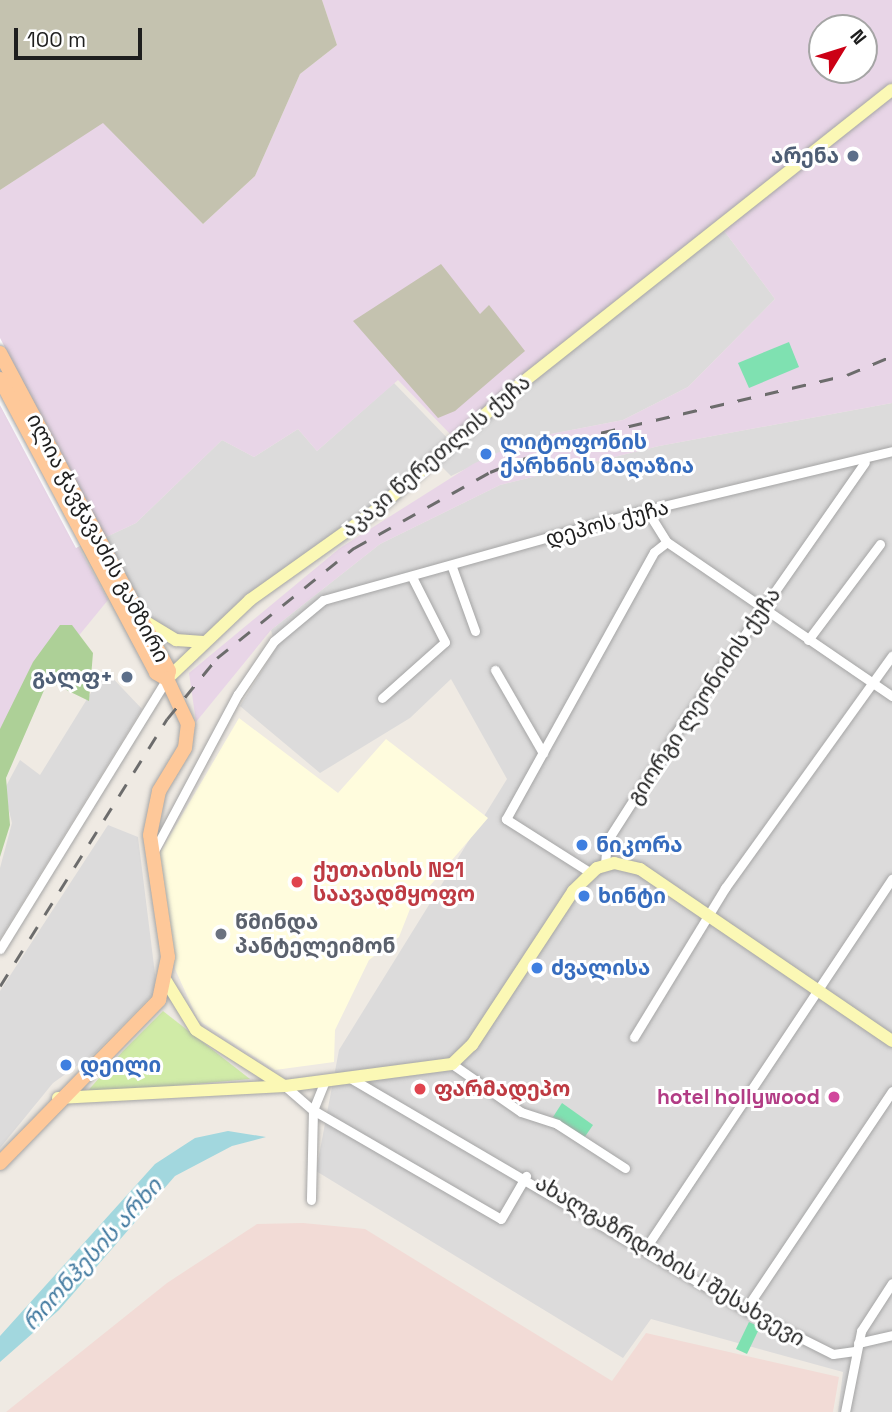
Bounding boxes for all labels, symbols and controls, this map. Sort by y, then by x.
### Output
scale bar [18,14,145,58]
north arrow [808,14,878,84]
text: N [845,24,872,50]
text: 100 m [27,26,86,53]
place label: არენა [771,143,839,169]
marker: არენა [845,148,861,164]
street label: აკაკი წერეთლის ქუჩა [337,370,535,542]
street label: ილია ჭავჭავაძის გამზირი [21,409,175,667]
place label: ლიტოფონის ქარხნის მაღაზია [500,429,694,479]
marker: ლიტოფონის ქარხნის მაღაზია [478,446,494,462]
street label: დეპოს ქუჩა [543,494,671,552]
street label: გიორგი ლეონიძის ქუჩა [622,583,786,809]
place label: გალფ+ [32,664,113,690]
marker: გალფ+ [119,669,135,685]
place label: ნიკორა [596,832,683,858]
marker: ნიკორა [574,837,590,853]
place label: ქუთაისის №1 საავადმყოფო [313,857,475,907]
marker: ქუთაისის №1 საავადმყოფო [287,872,307,892]
place label: ხინტი [598,883,666,909]
marker: ხინტი [576,888,592,904]
place label: წმინდა პანტელეიმონ [235,909,396,959]
marker: წმინდა პანტელეიმონ [213,926,229,942]
place label: ძვალისა [551,955,650,981]
marker: ძვალისა [529,960,545,976]
place label: დეილი [80,1052,161,1078]
marker: დეილი [58,1057,74,1073]
place label: ფარმადეპო [434,1076,570,1102]
marker: ფარმადეპო [412,1081,428,1097]
place label: hotel hollywood [657,1084,820,1110]
marker: hotel hollywood [826,1089,842,1105]
street label: ახალგაზრდობის I შესახვევი [531,1170,809,1352]
water label: რიონჰესის არხი [16,1172,168,1336]

